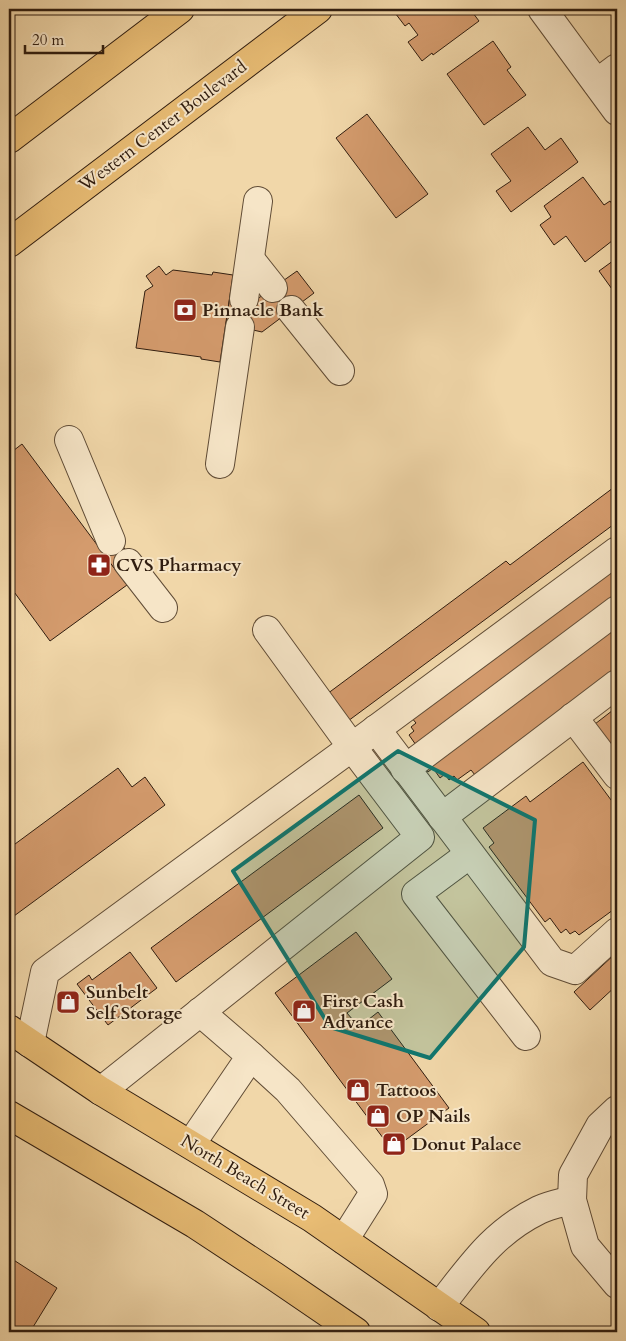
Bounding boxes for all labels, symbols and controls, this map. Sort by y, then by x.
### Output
scale bar [25,22,102,54]
text: 20 m [32,30,64,50]
street label: Western Center Boulevard [73,54,253,198]
bank icon: Pinnacle Bank [172,297,198,323]
place label: Pinnacle Bank [202,298,324,323]
pharmacy icon: CVS Pharmacy [86,552,112,578]
place label: CVS Pharmacy [116,553,242,578]
place label: Sunbelt Self Storage [86,980,183,1026]
shop icon: Sunbelt Self Storage [55,989,81,1015]
place label: First Cash Advance [322,989,404,1035]
shop icon: First Cash Advance [291,998,317,1024]
shop icon: Tattoos [345,1077,371,1103]
place label: Tattoos [376,1078,436,1103]
shop icon: OP Nails [365,1103,391,1129]
place label: OP Nails [396,1104,471,1129]
street label: North Beach Street [176,1129,314,1226]
shop icon: Donut Palace [381,1131,407,1157]
place label: Donut Palace [412,1132,522,1157]

